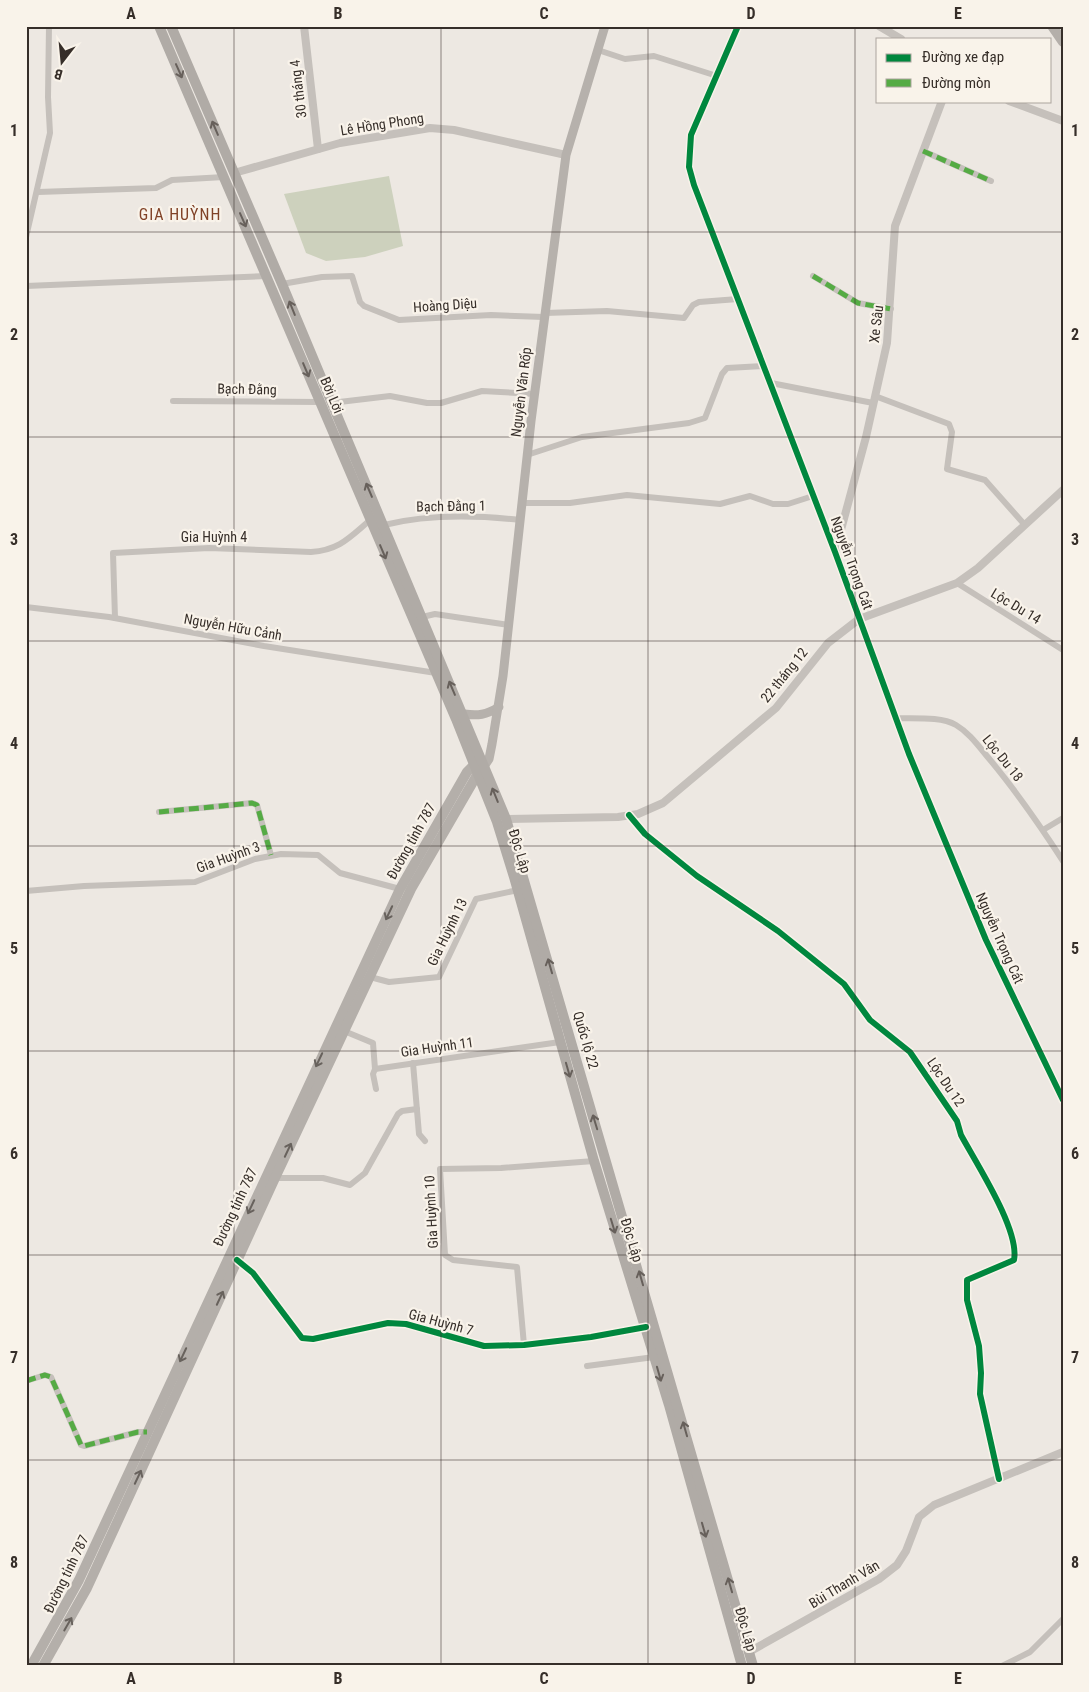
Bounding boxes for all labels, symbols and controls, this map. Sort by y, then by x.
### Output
text: A [126,4,136,23]
text: B [334,4,343,23]
text: C [539,4,549,23]
text: D [746,4,756,23]
text: E [954,4,962,23]
north arrow [38,38,88,88]
legend [876,38,1052,102]
text: Đường xe đạp [922,48,1004,66]
street label: 30 tháng 4 [286,59,310,119]
one-way arrow [174,63,184,78]
text: B [52,66,64,83]
text: Đường mòn [922,74,991,92]
street label: Lê Hồng Phong [339,110,425,138]
text: 1 [10,121,18,140]
one-way arrow [209,121,219,136]
text: 1 [1071,121,1079,140]
district label: GIA HUỲNH [139,205,221,224]
one-way arrow [238,212,248,227]
street label: Hoàng Diệu [413,295,477,315]
one-way arrow [287,300,296,316]
street label: Xe Sâu [866,304,886,344]
text: 2 [10,325,18,344]
text: 2 [1071,325,1079,344]
street label: Nguyễn Văn Rốp [508,346,534,438]
one-way arrow [302,362,311,377]
street label: Bời Lời [317,374,347,416]
street label: Bạch Đằng [217,380,277,398]
one-way arrow [363,483,373,498]
street label: Bạch Đằng 1 [416,497,486,515]
street label: Nguyễn Trọng Cát [828,514,876,612]
street label: Gia Huỳnh 4 [181,529,247,545]
text: 3 [10,530,18,549]
text: 3 [1071,530,1079,549]
one-way arrow [379,544,389,559]
street label: Lộc Du 14 [988,585,1044,627]
street label: Nguyễn Hữu Cảnh [183,611,283,643]
street label: 22 tháng 12 [757,645,811,705]
one-way arrow [447,681,457,696]
street label: Lộc Du 18 [979,732,1027,785]
text: 4 [10,734,18,753]
text: 4 [1071,734,1079,753]
one-way arrow [490,788,500,803]
street label: Đường tỉnh 787 [383,800,439,882]
street label: Độc Lập [506,827,534,875]
street label: Gia Huỳnh 3 [194,838,262,876]
street label: Nguyễn Trọng Cát [973,890,1027,986]
street label: Gia Huỳnh 13 [424,896,470,968]
one-way arrow [383,905,393,920]
text: 5 [10,939,18,958]
text: 5 [1071,939,1079,958]
one-way arrow [544,958,554,974]
street label: Quốc lộ 22 [570,1009,602,1071]
street label: Gia Huỳnh 11 [400,1034,474,1060]
one-way arrow [314,1052,324,1067]
street label: Lộc Du 12 [924,1055,968,1109]
one-way arrow [564,1062,574,1078]
one-way arrow [590,1114,600,1130]
one-way arrow [284,1143,294,1158]
text: 6 [10,1144,18,1163]
text: 6 [1071,1144,1079,1163]
street label: Đường tỉnh 787 [210,1165,260,1249]
street label: Gia Huỳnh 10 [421,1175,441,1249]
one-way arrow [245,1199,255,1214]
street label: Độc Lập [618,1216,646,1264]
one-way arrow [609,1218,619,1234]
one-way arrow [636,1270,646,1286]
one-way arrow [216,1290,226,1305]
street label: Gia Huỳnh 7 [407,1306,475,1338]
one-way arrow [177,1347,187,1362]
text: 7 [10,1348,18,1367]
text: 7 [1071,1348,1079,1367]
one-way arrow [655,1365,665,1381]
one-way arrow [680,1421,689,1437]
one-way arrow [134,1470,143,1485]
one-way arrow [699,1521,709,1537]
street label: Đường tỉnh 787 [40,1532,92,1616]
text: 8 [10,1553,18,1572]
text: 8 [1071,1553,1079,1572]
street label: Bùi Thanh Vân [806,1557,882,1611]
one-way arrow [725,1578,734,1594]
street label: Độc Lập [732,1605,760,1653]
one-way arrow [64,1617,74,1631]
text: A [126,1669,136,1688]
text: B [334,1669,343,1688]
text: C [539,1669,549,1688]
text: D [746,1669,756,1688]
text: E [954,1669,962,1688]

